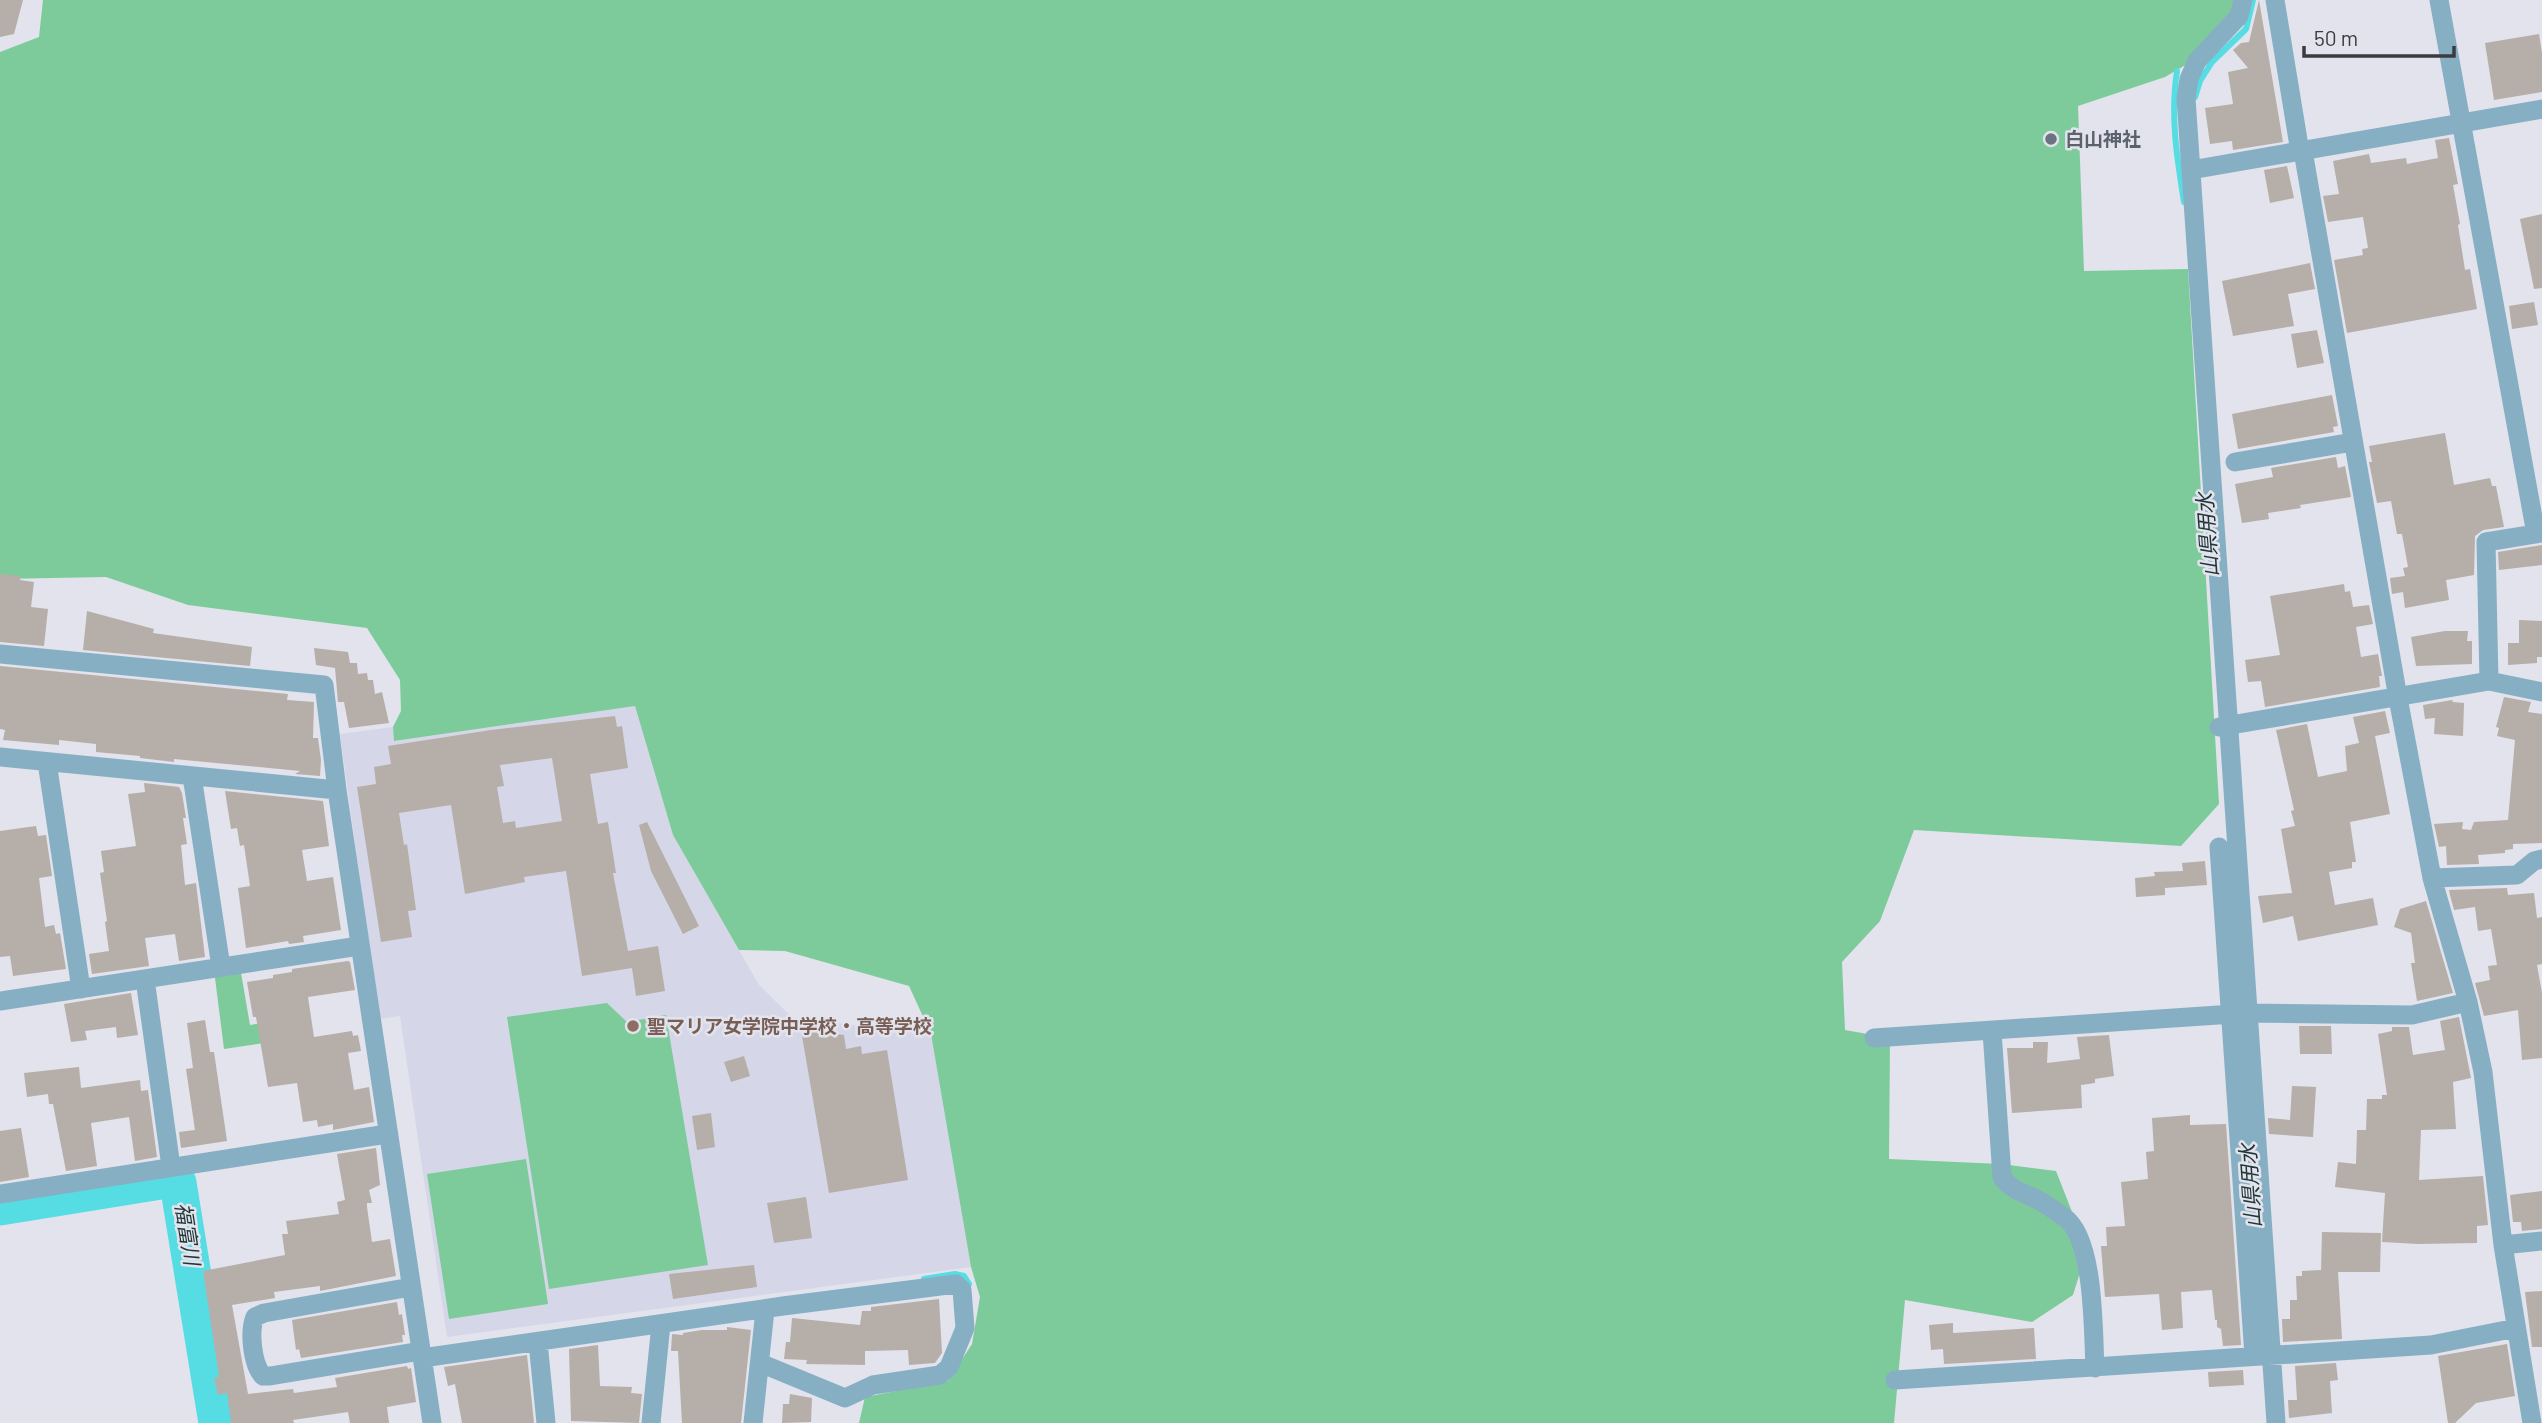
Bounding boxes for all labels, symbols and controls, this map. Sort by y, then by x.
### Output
scale bar [2304,14,2454,58]
text: 50 m [2314,25,2358,50]
place label: 白山神社 [2065,127,2141,150]
marker: 白山神社 [2043,131,2059,147]
water label: 山県用水 [2191,490,2222,578]
place label: 聖マリア女学院中学校・高等学校 [647,1014,932,1037]
marker: 聖マリア女学院中学校・高等学校 [625,1018,641,1034]
water label: 山県用水 [2234,1141,2265,1229]
water label: 福富川 [171,1201,206,1269]

